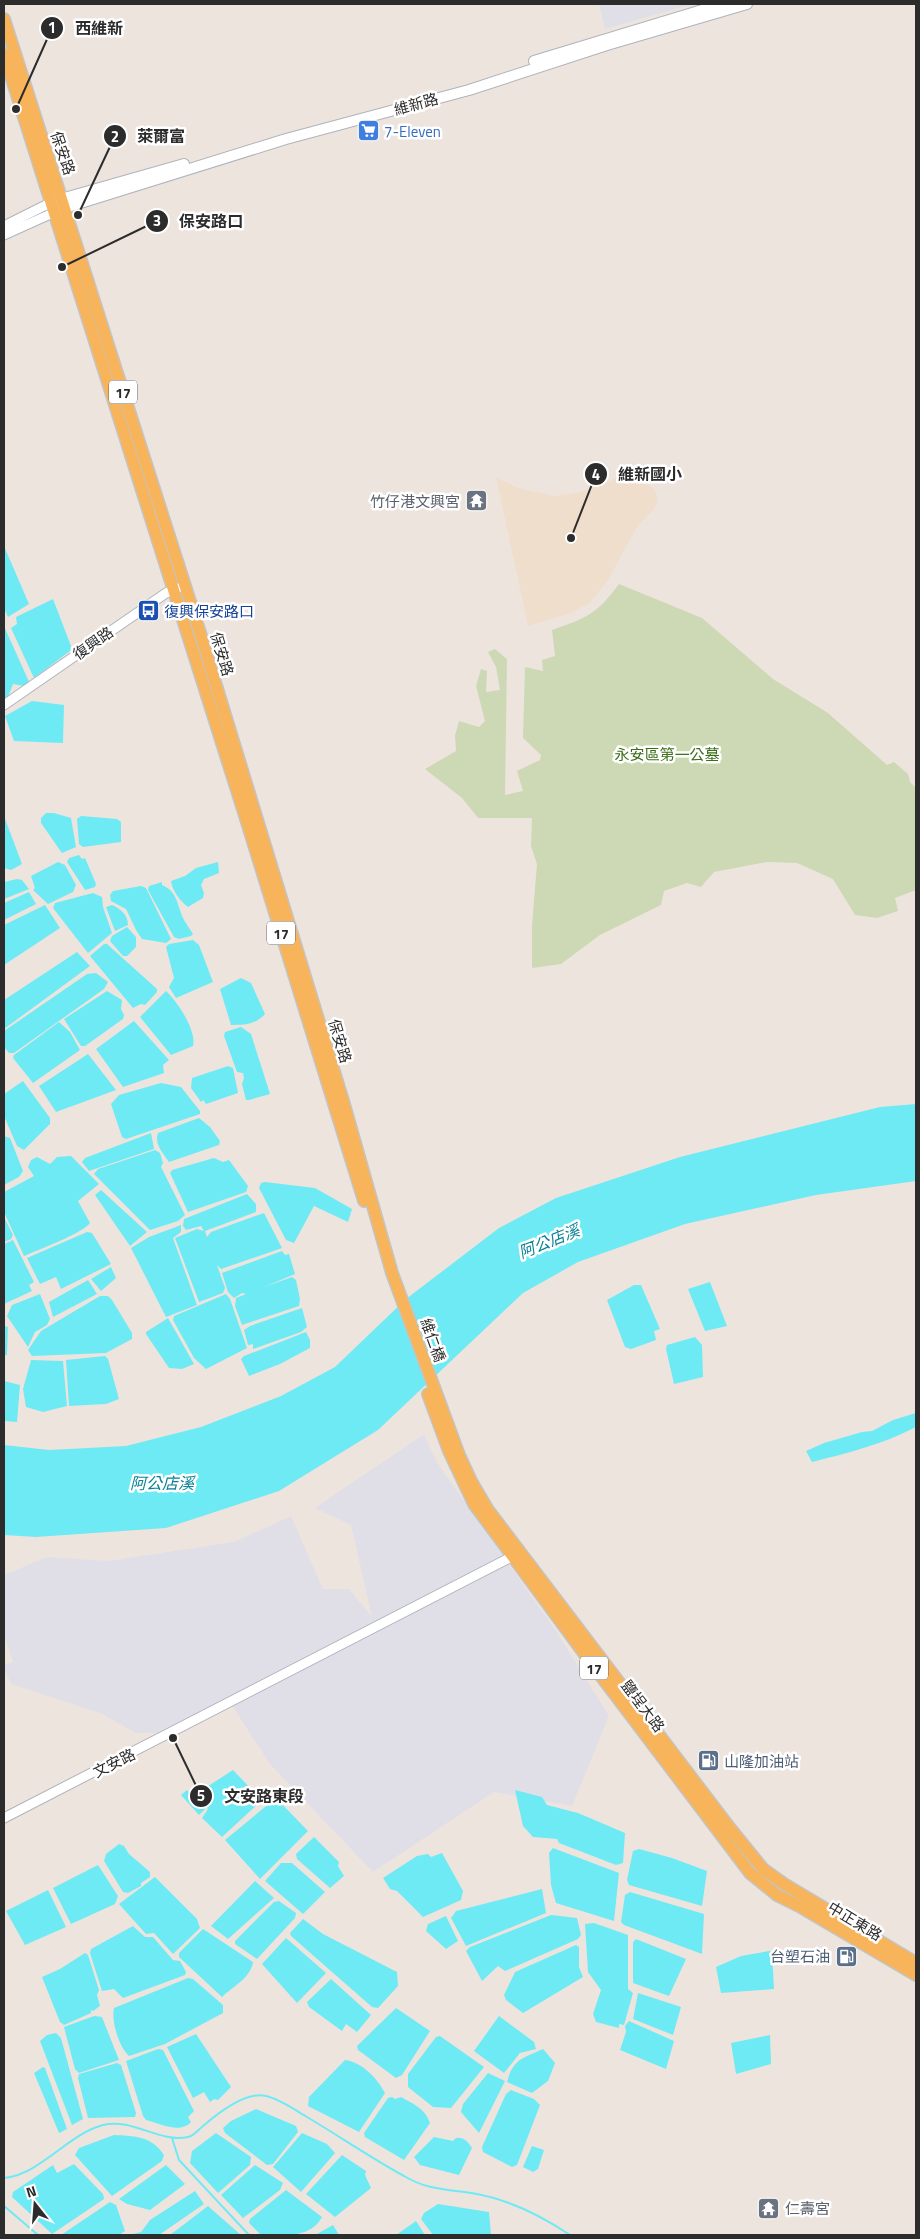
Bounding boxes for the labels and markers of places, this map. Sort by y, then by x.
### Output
callout: 西維新 [40,13,133,44]
supermarket icon: 7-Eleven [356,119,380,143]
place label: 7-Eleven [384,120,441,143]
callout: 萊爾富 [102,121,195,152]
callout: 保安路口 [144,206,253,237]
callout: 維新國小 [583,459,692,490]
temple icon: 竹仔港文興宮 [464,489,488,513]
place label: 竹仔港文興宮 [370,490,460,513]
bus stop icon: 復興保安路口 [136,599,160,623]
place label: 復興保安路口 [164,600,254,623]
fuel station icon: 山隆加油站 [696,1749,720,1773]
place label: 山隆加油站 [724,1750,799,1773]
callout: 文安路東段 [189,1781,314,1812]
fuel station icon: 台塑石油 [834,1944,858,1968]
place label: 台塑石油 [770,1945,830,1968]
temple icon: 仁壽宮 [757,2196,781,2220]
place label: 仁壽宮 [785,2197,830,2220]

